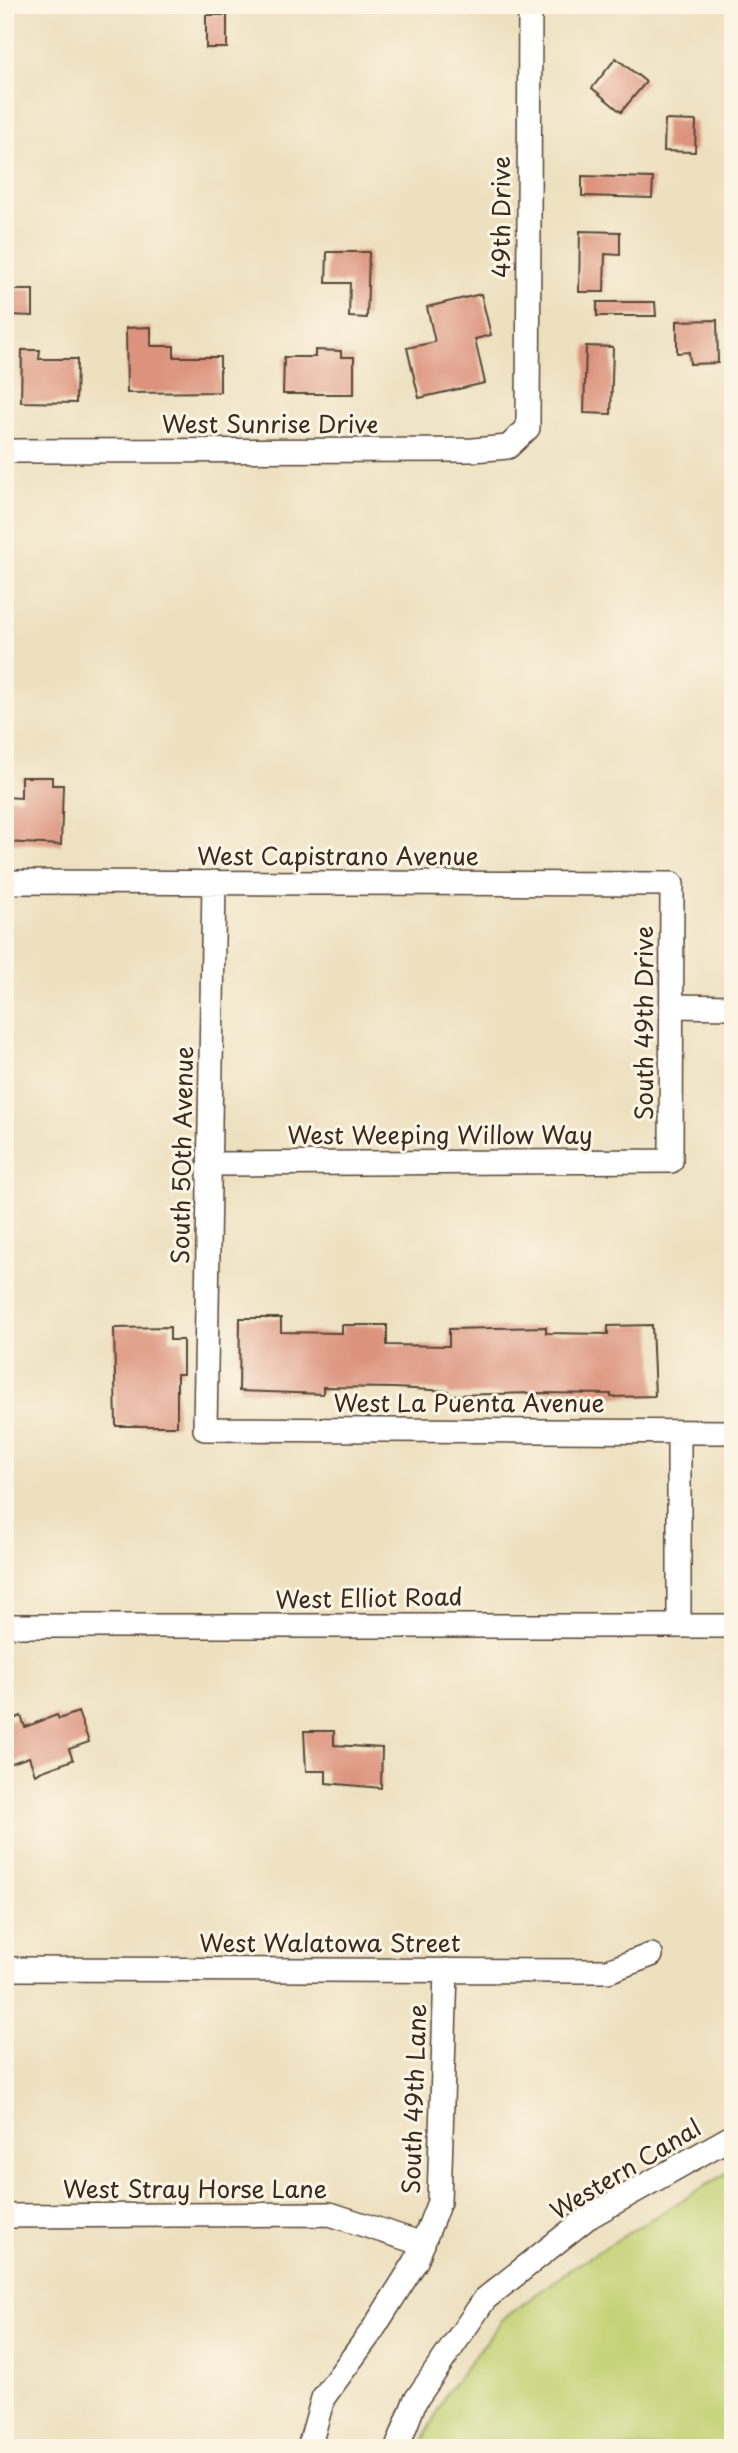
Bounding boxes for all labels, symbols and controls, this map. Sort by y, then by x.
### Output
street label: 49th Drive [482,156,518,278]
street label: West Sunrise Drive [162,405,378,441]
street label: West Capistrano Avenue [197,837,479,873]
street label: South 49th Drive [625,926,661,1120]
street label: South 50th Avenue [161,1046,201,1264]
street label: West Weeping Willow Way [287,1116,593,1152]
street label: West La Puenta Avenue [333,1384,605,1420]
street label: West Elliot Road [275,1577,463,1617]
street label: West Walatowa Street [199,1924,461,1960]
street label: South 49th Lane [392,2003,434,2195]
street label: Western Canal [543,2109,707,2228]
street label: West Stray Horse Lane [63,2170,327,2206]

